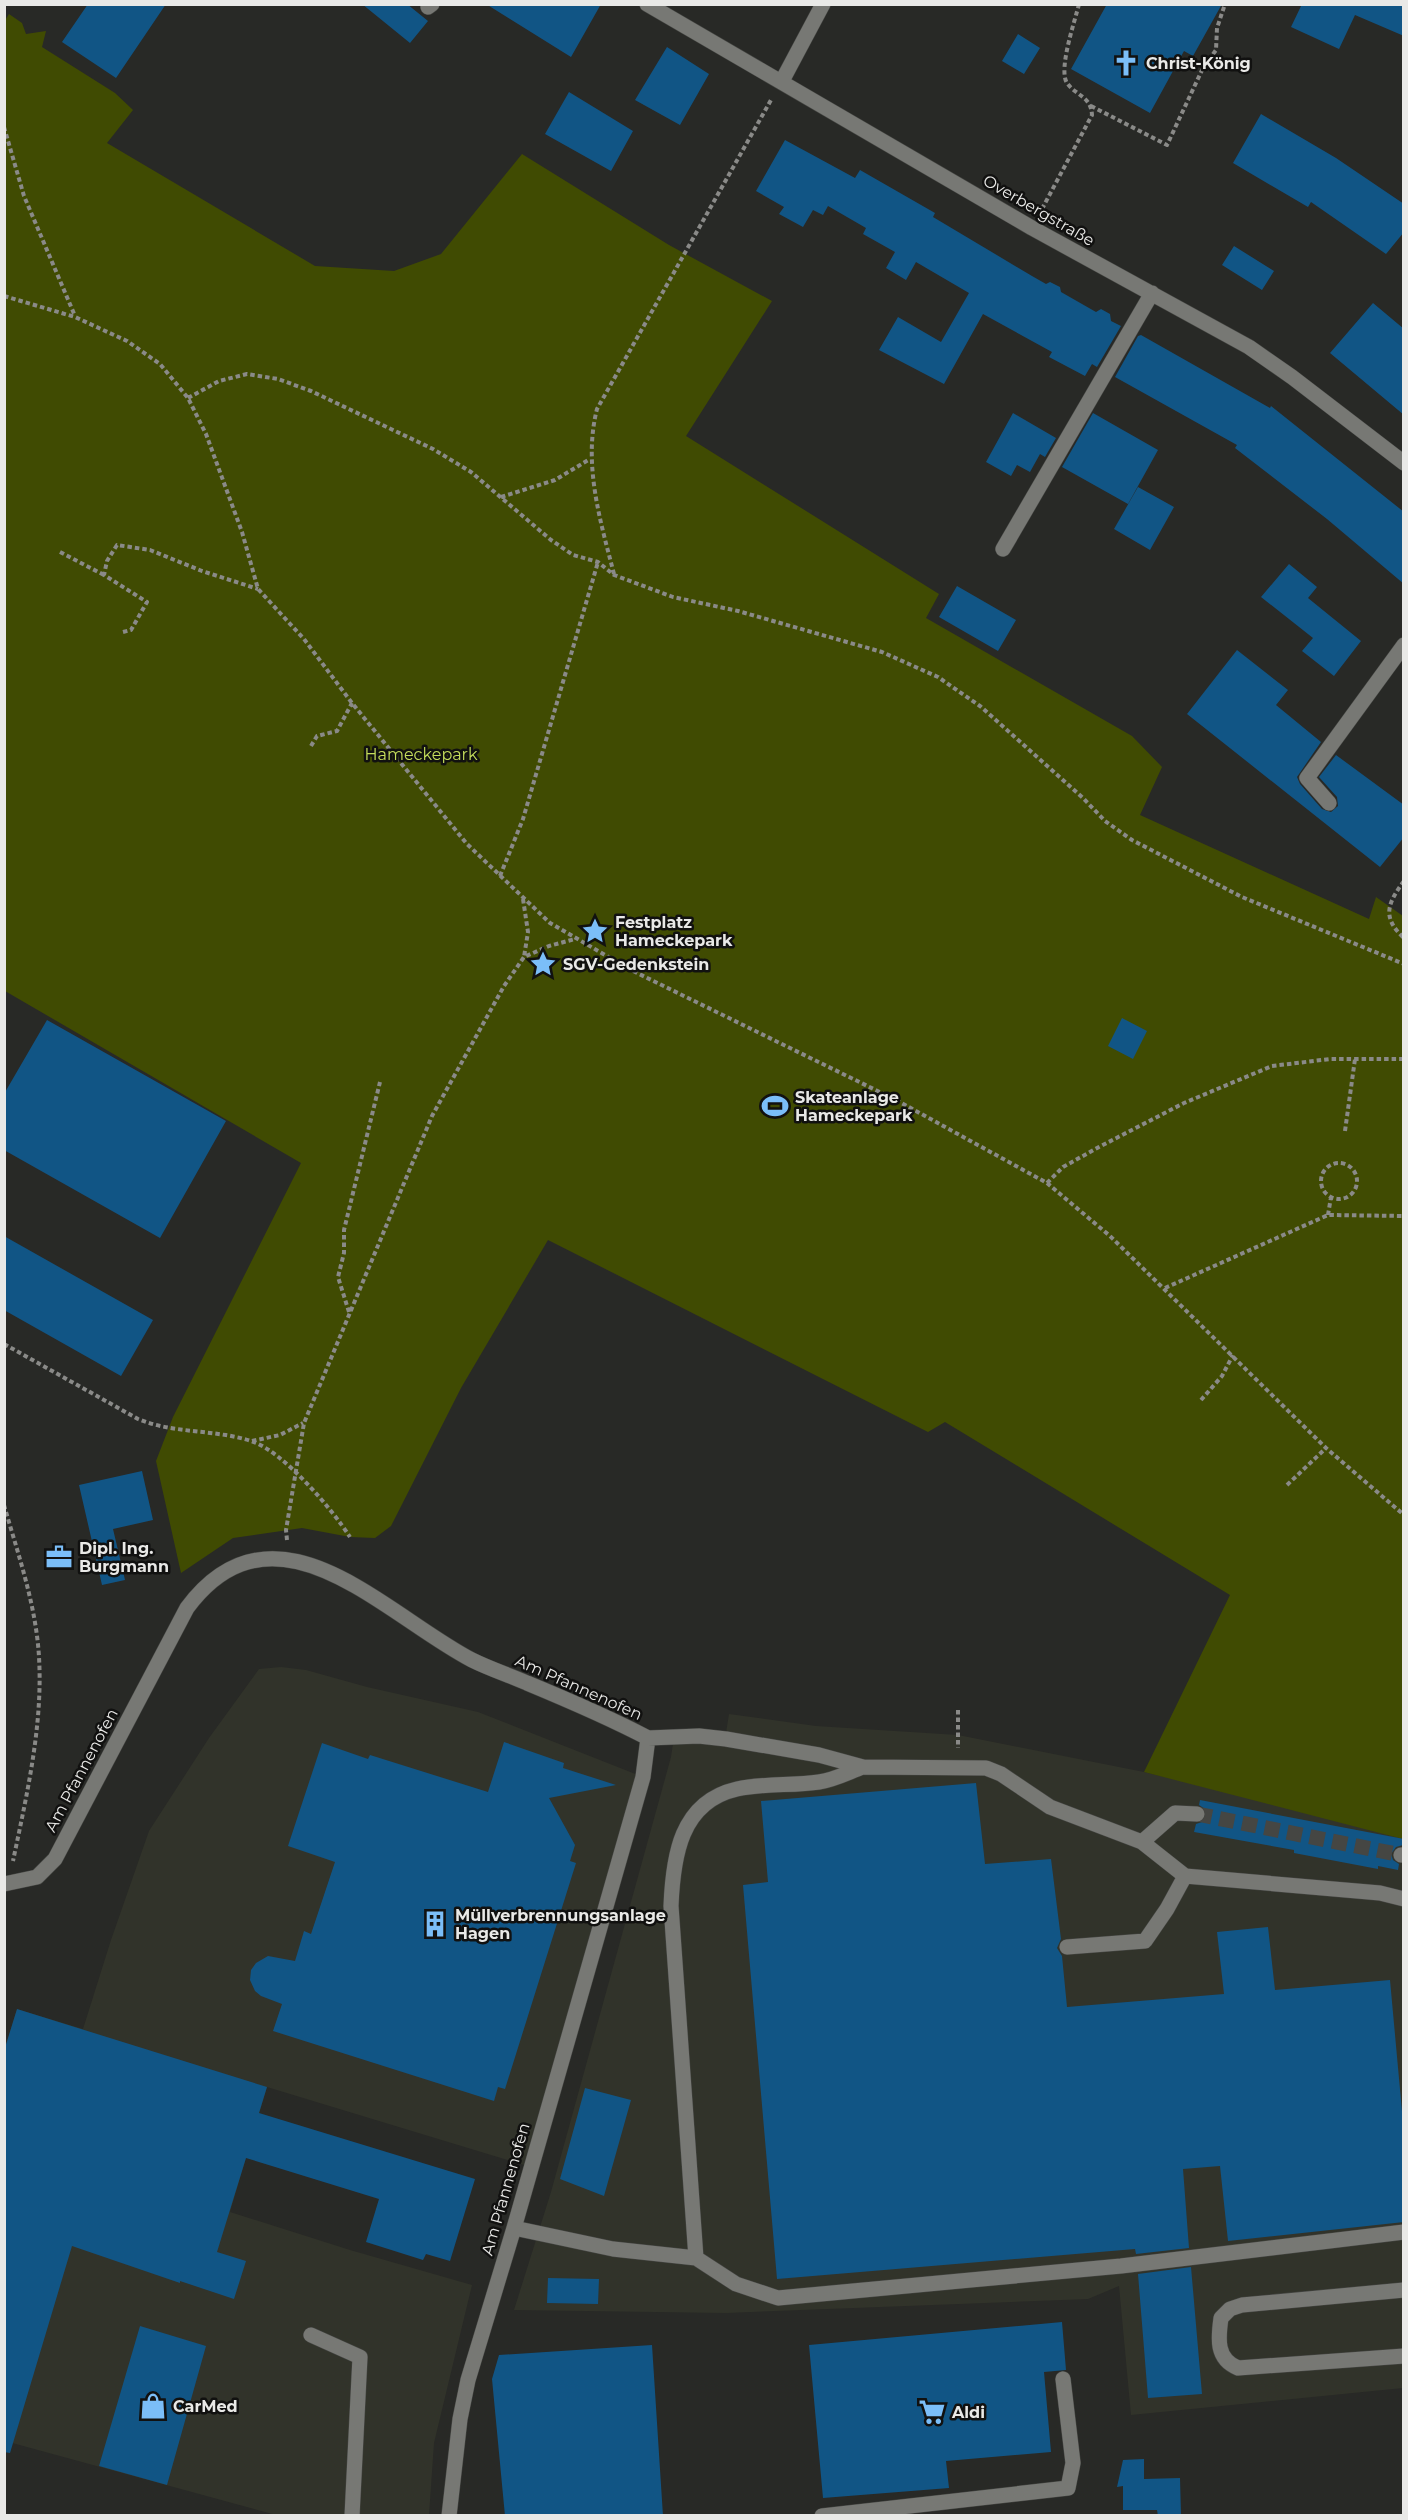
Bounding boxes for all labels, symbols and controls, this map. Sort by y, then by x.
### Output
church icon: Christ-König [1111,48,1141,78]
place label: Christ-König [1146,54,1251,73]
street label: Overbergstraße [980,171,1098,250]
park label: Hameckepark [365,745,478,764]
place label: Festplatz Hameckepark [615,913,733,950]
place icon: Festplatz Hameckepark [580,916,610,946]
place icon: SGV-Gedenkstein [528,949,558,979]
place label: SGV-Gedenkstein [563,955,709,974]
place label: Skateanlage Hameckepark [795,1088,913,1125]
sports icon: Skateanlage Hameckepark [760,1091,790,1121]
place label: Dipl. Ing. Burgmann [79,1539,169,1576]
office icon: Dipl. Ing. Burgmann [44,1542,74,1572]
street label: Am Pfannenofen [512,1651,645,1724]
street label: Am Pfannenofen [41,1705,122,1835]
place label: Müllverbrennungsanlage Hagen [455,1906,666,1943]
building icon: Müllverbrennungsanlage Hagen [420,1909,450,1939]
street label: Am Pfannenofen [478,2121,533,2257]
shop icon: CarMed [138,2391,168,2421]
place label: CarMed [173,2397,238,2416]
supermarket icon: Aldi [917,2397,947,2427]
place label: Aldi [951,2403,985,2422]

